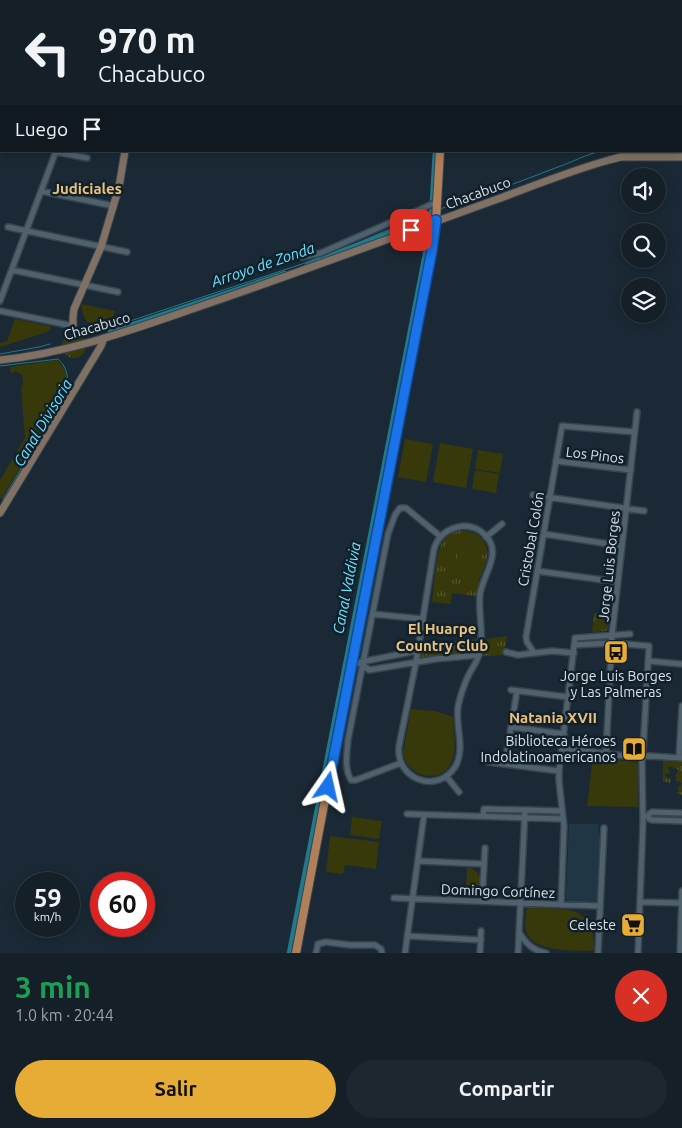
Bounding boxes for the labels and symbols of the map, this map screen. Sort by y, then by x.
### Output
street label: Chacabuco [443,174,513,212]
district label: Judiciales [52,180,122,197]
pin [390,209,432,251]
water label: Arroyo de Zonda [208,239,317,290]
street label: Chacabuco [62,309,132,343]
water label: Canal Divisoria [10,376,75,469]
street label: Los Pinos [565,443,625,467]
street label: Cristobal Colón [515,490,547,588]
street label: Jorge Luis Borges [595,510,623,622]
water label: Canal Valdivia [329,541,364,635]
district label: El Huarpe Country Club [396,620,488,654]
bus stop icon: Jorge Luis Borges y Las Palmeras [603,639,629,665]
place label: Jorge Luis Borges y Las Palmeras [560,668,672,700]
district label: Natania XVII [509,709,597,726]
place label: Biblioteca Héroes Indolatinoamericanos [480,733,616,765]
library icon: Biblioteca Héroes Indolatinoamericanos [621,736,647,762]
position arrow [301,760,353,812]
speed limit sign: 60 [90,872,155,937]
street label: Domingo Cortínez [441,881,555,901]
supermarket icon: Celeste [620,912,646,938]
place label: Celeste [569,917,616,933]

